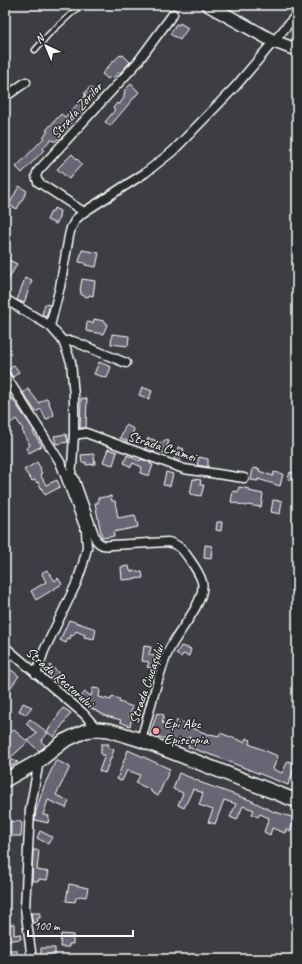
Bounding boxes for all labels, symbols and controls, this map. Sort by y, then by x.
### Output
north arrow [26,26,66,66]
text: N [32,30,48,46]
street label: Strada Zorilor [47,78,107,142]
street label: Strada Cramei [126,427,200,466]
street label: Strada Ciucașului [125,640,169,726]
street label: Strada Rectorului [22,643,99,713]
place label: Epi Abc Episcopia [164,715,209,748]
marker: Epi Abc Episcopia [151,726,161,736]
scale bar [28,912,133,938]
text: 100 m [34,918,61,934]

